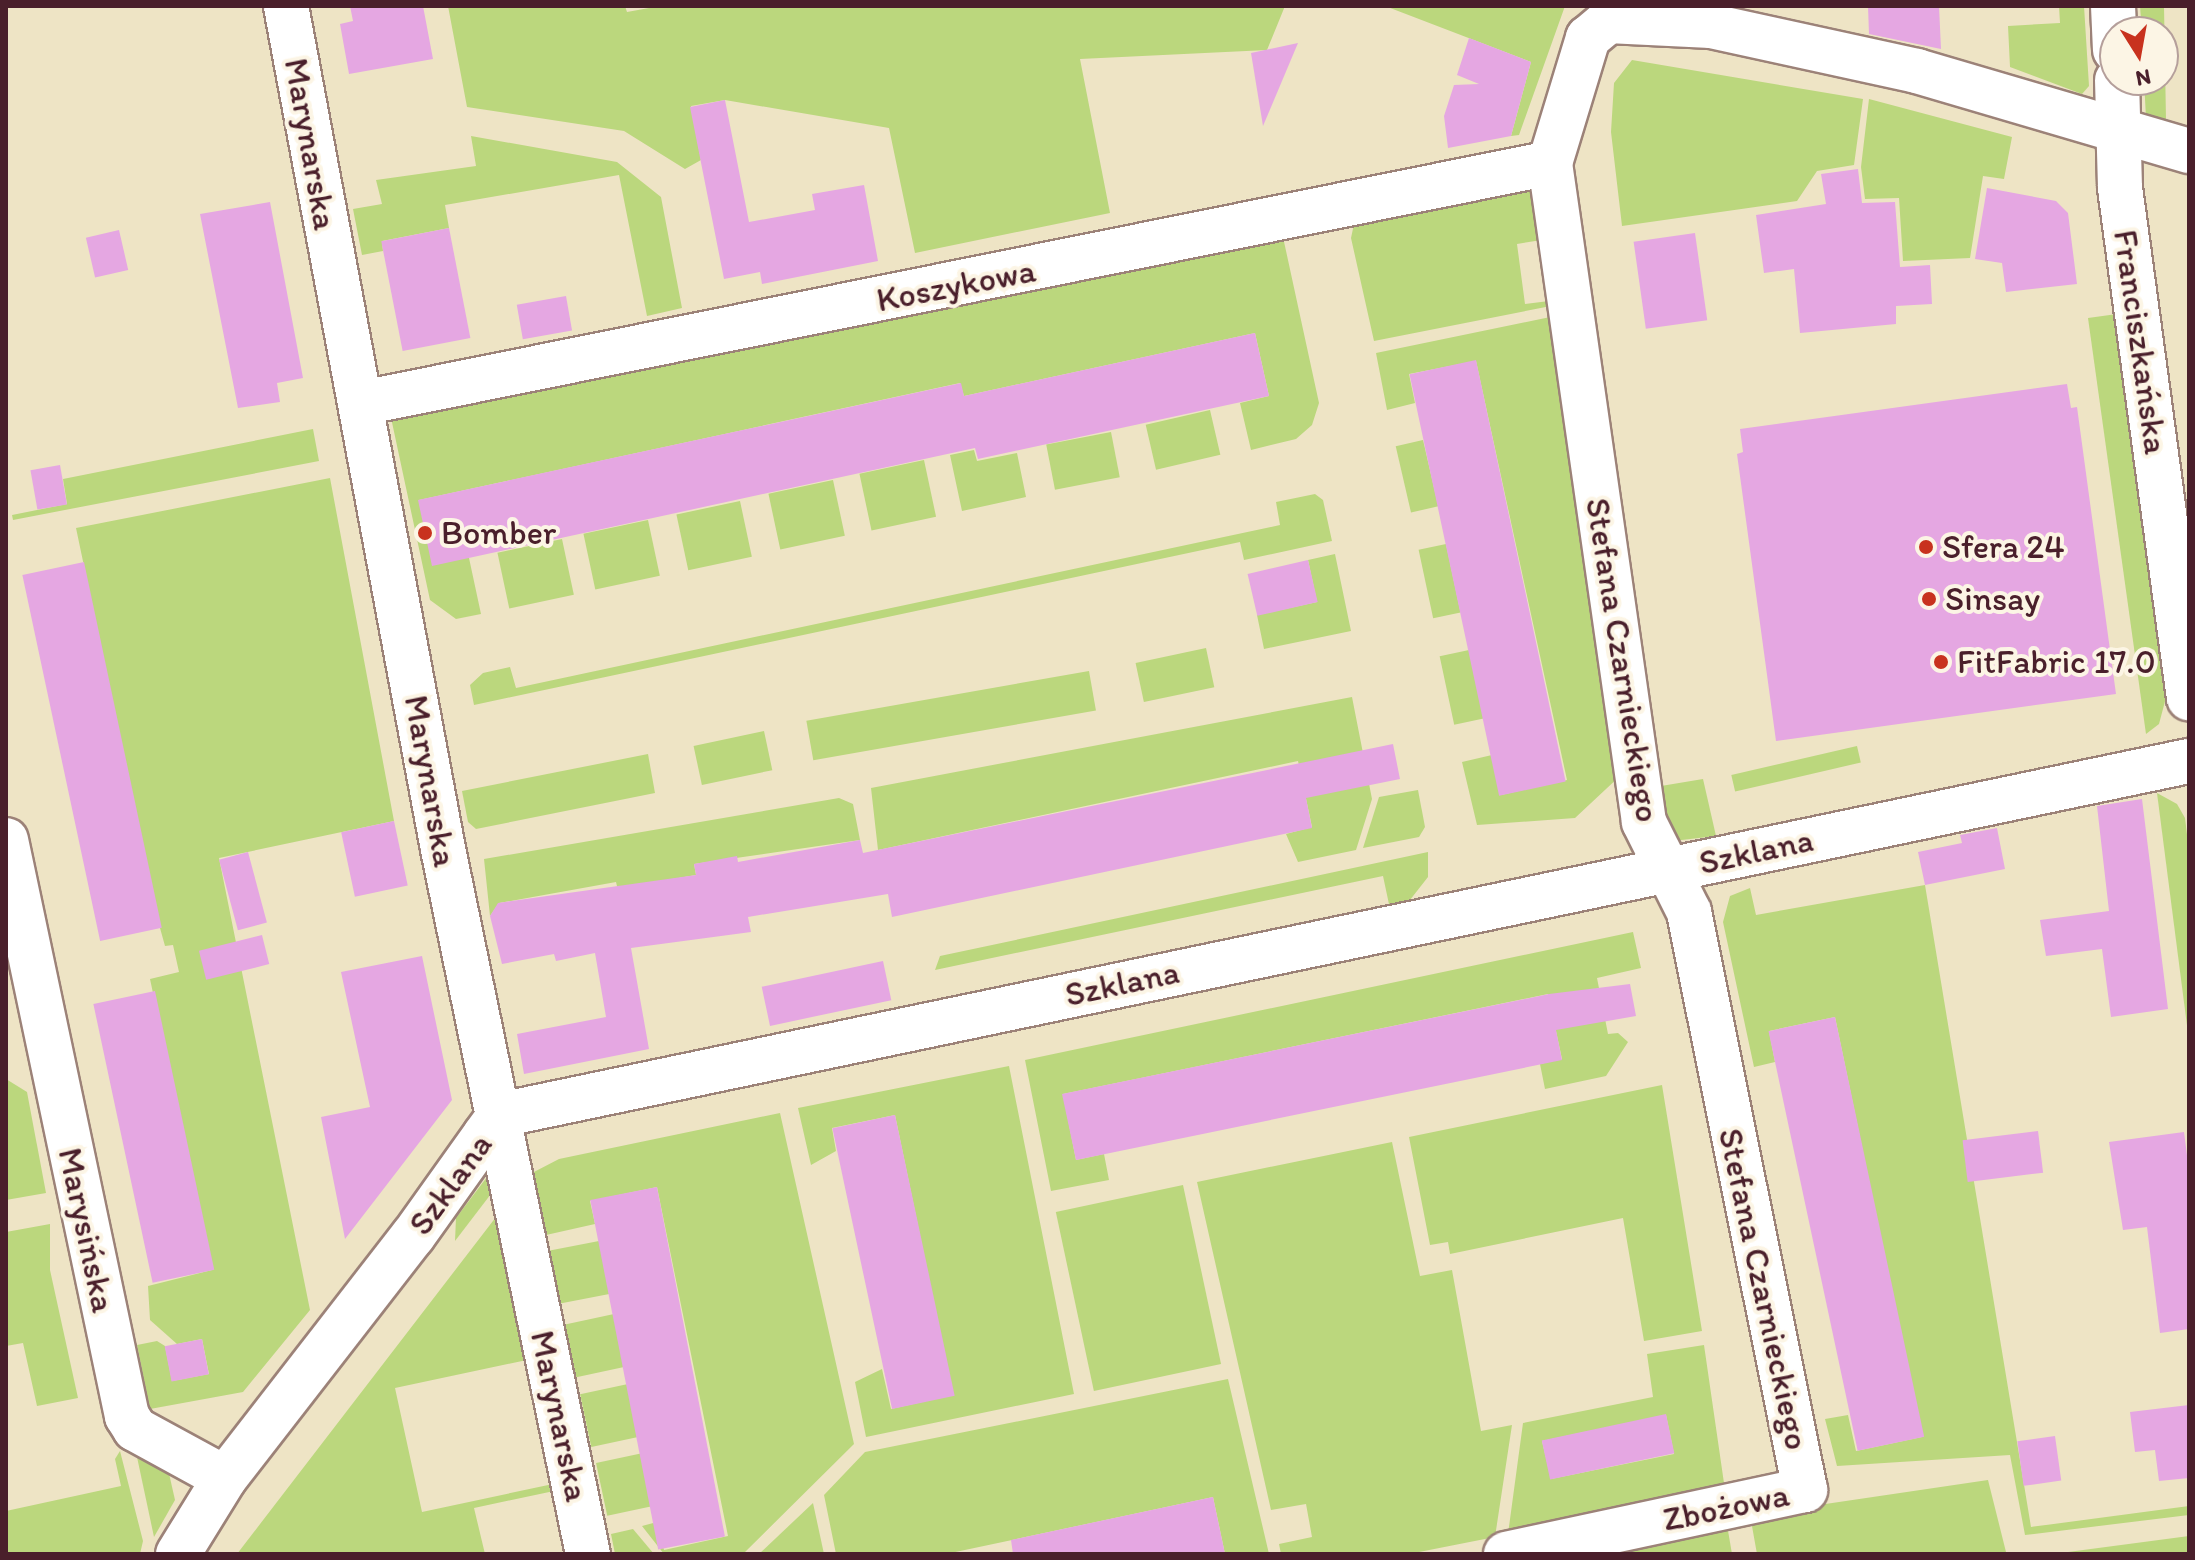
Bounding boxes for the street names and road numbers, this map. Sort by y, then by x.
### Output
street label: Marynarska [276,55,346,233]
street label: Franciszkańska [2105,227,2177,457]
street label: Koszykowa [873,250,1039,320]
street label: Stefana Czarnieckiego [1577,495,1669,825]
street label: Marynarska [396,692,466,870]
street label: Szklana [1695,819,1817,883]
street label: Szklana [1061,951,1183,1015]
street label: Szklana [400,1125,500,1243]
street label: Stefana Czarnieckiego [1710,1125,1818,1453]
street label: Marysińska [50,1144,124,1316]
street label: Marynarska [522,1327,598,1505]
street label: Zbożowa [1659,1474,1793,1540]

